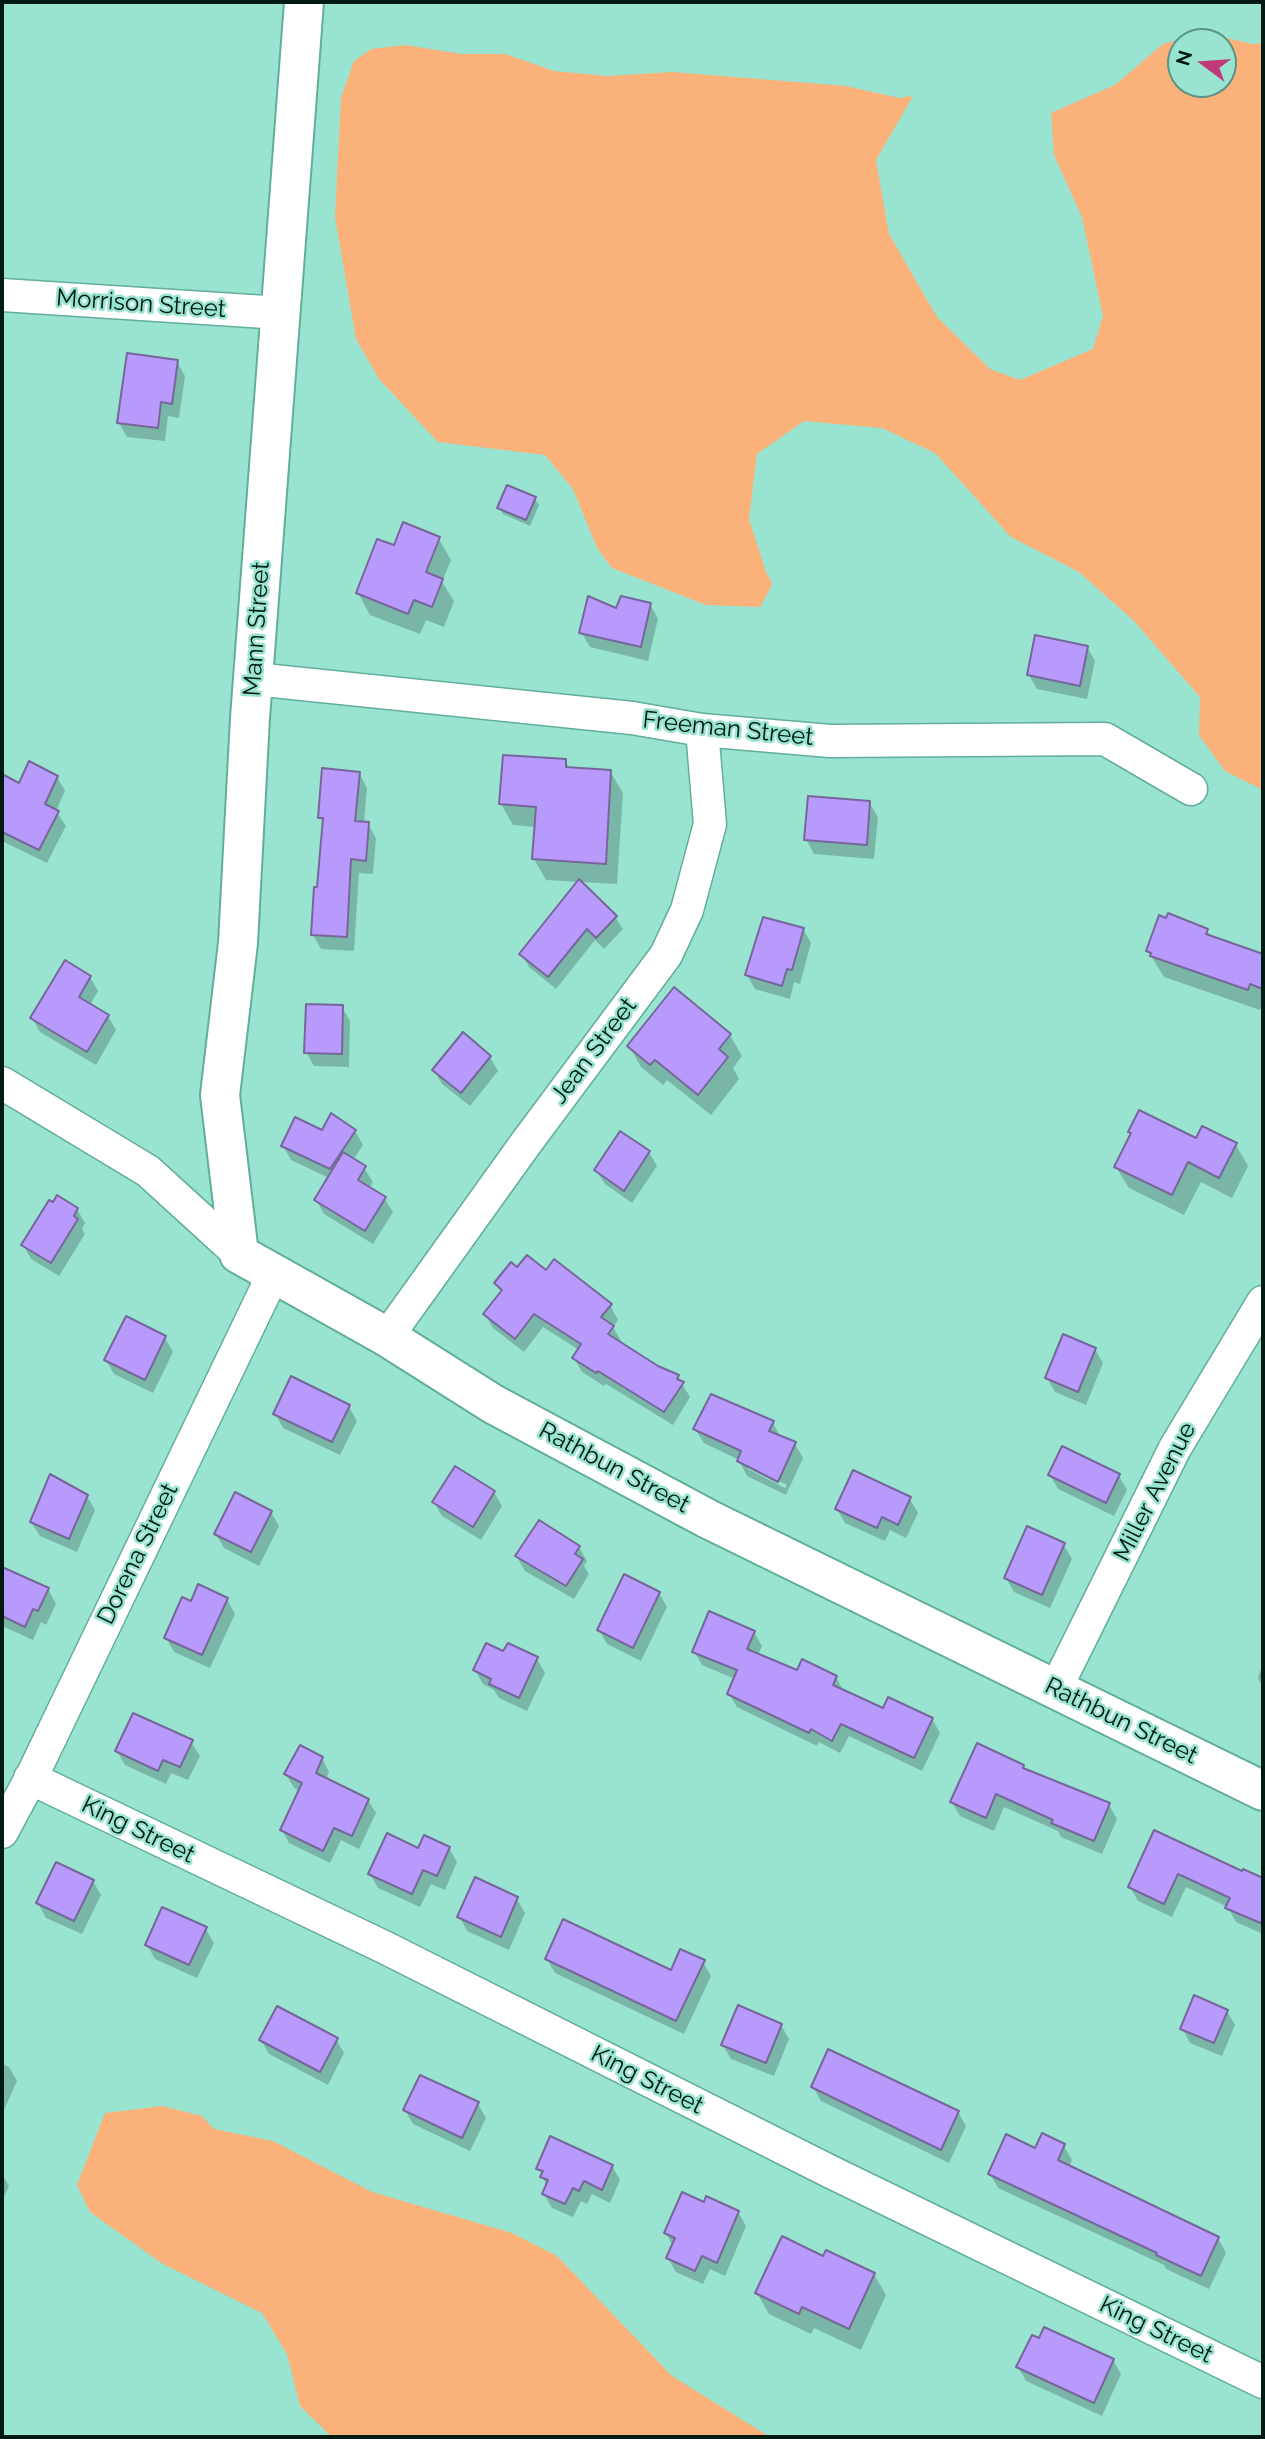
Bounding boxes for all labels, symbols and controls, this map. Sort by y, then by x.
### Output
north arrow [1167,28,1237,98]
text: N [1171,48,1196,68]
street label: Morrison Street [55,284,227,324]
street label: Mann Street [238,561,276,697]
street label: Freeman Street [641,706,815,752]
street label: Jean Street [545,992,643,1110]
street label: Rathbun Street [534,1416,694,1520]
street label: Miller Avenue [1108,1418,1202,1566]
street label: Dorena Street [91,1479,185,1629]
street label: Rathbun Street [1040,1672,1202,1770]
street label: King Street [77,1790,199,1870]
street label: King Street [586,2039,708,2121]
street label: King Street [1095,2290,1217,2370]

